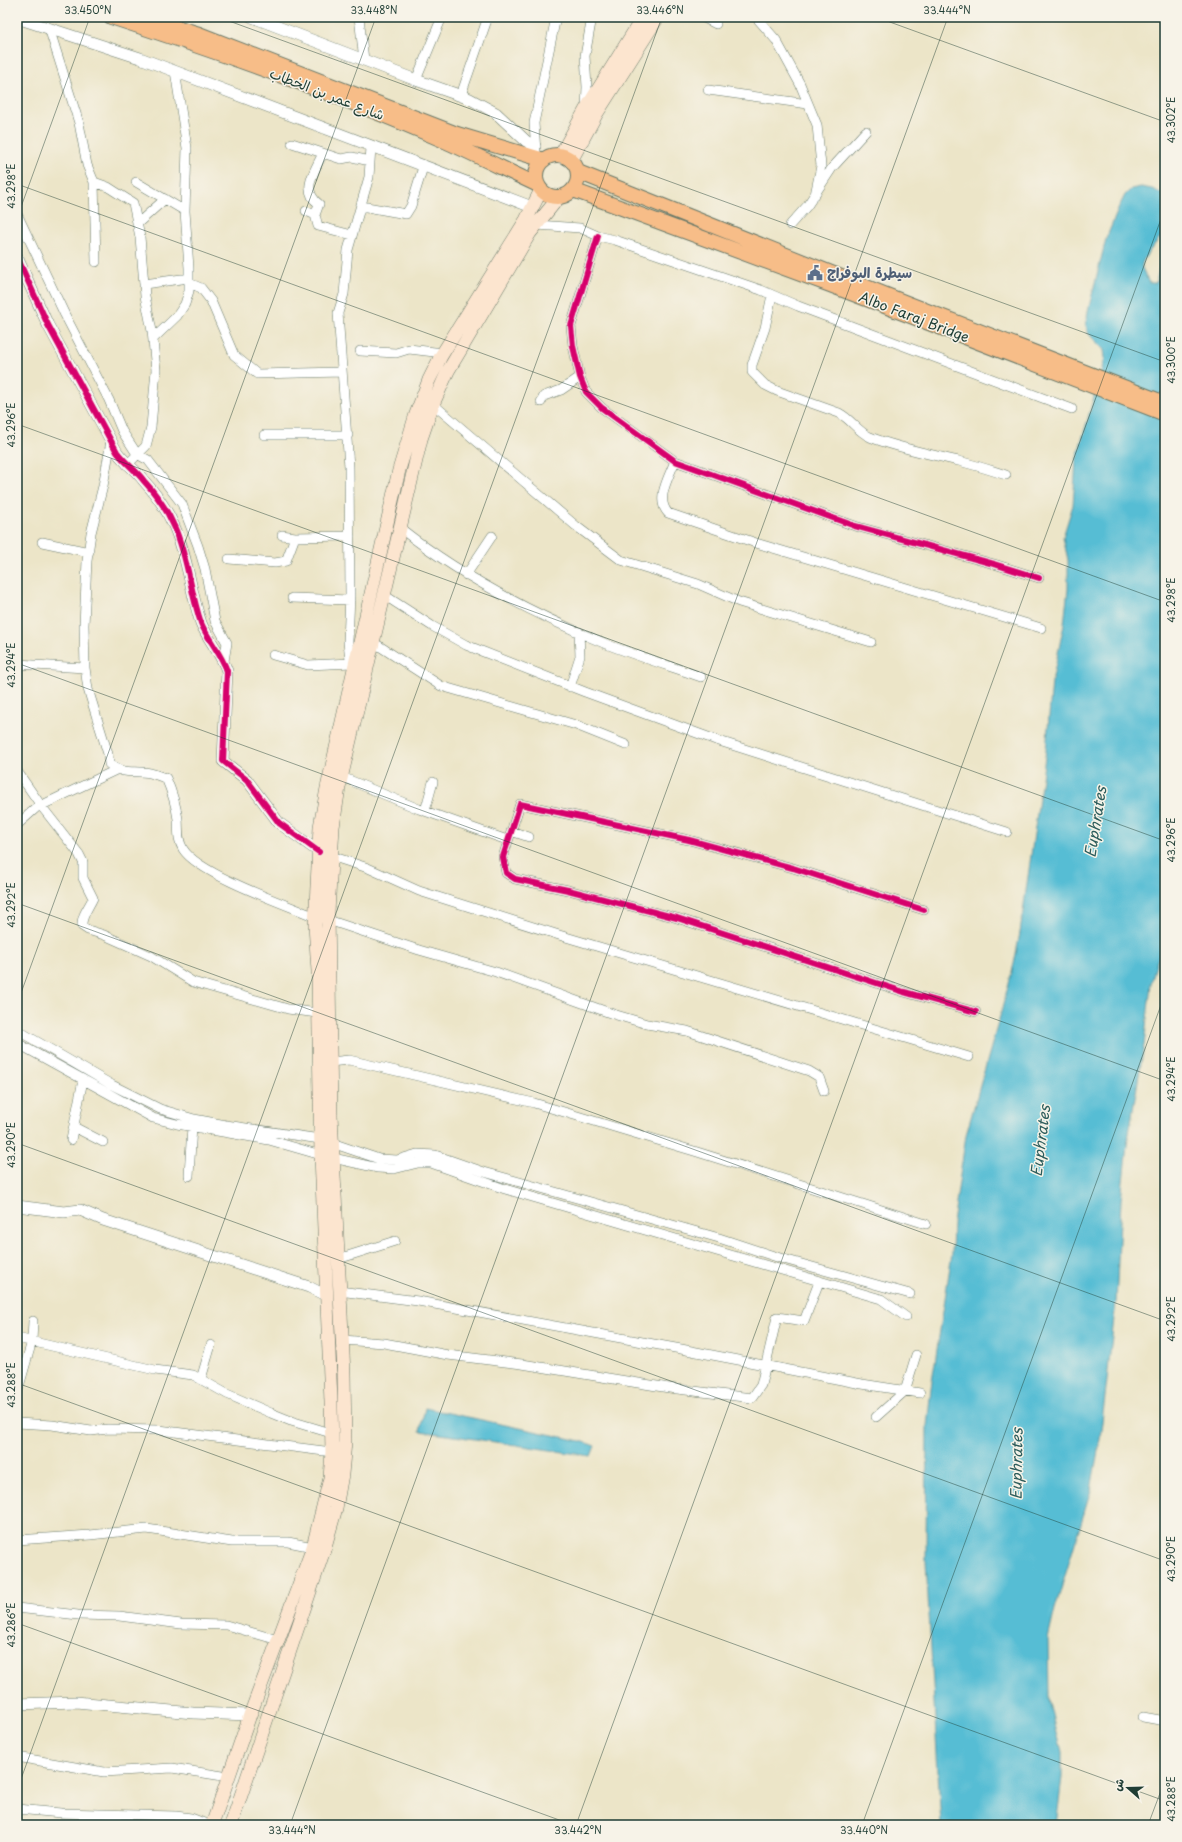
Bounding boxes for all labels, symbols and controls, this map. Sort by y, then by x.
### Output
text: 33.450°N [64,2,112,17]
text: 33.448°N [350,2,398,17]
text: 33.446°N [636,2,684,17]
text: 33.444°N [923,2,971,17]
street label: شارع عمر بن الخطاب [267,62,388,125]
text: 43.302°E [1163,97,1178,143]
text: 43.298°E [3,163,18,209]
place label: سيطرة البوفراج [827,262,912,283]
public building icon: سيطرة البوفراج [806,264,824,282]
street label: Albo Faraj Bridge [856,286,973,347]
text: 43.300°E [1163,336,1178,384]
text: 43.296°E [3,403,18,447]
text: 43.298°E [1163,577,1178,623]
text: 43.294°E [3,642,18,688]
water label: Euphrates [1078,783,1112,859]
text: 43.296°E [1163,818,1178,862]
text: 43.292°E [3,882,18,928]
text: 43.294°E [1163,1056,1178,1102]
water label: Euphrates [1024,1102,1056,1178]
text: 43.290°E [3,1122,18,1168]
text: 43.292°E [1163,1296,1178,1342]
text: 43.288°E [3,1362,18,1408]
water label: Euphrates [1003,1426,1028,1500]
text: 43.290°E [1163,1536,1178,1582]
text: 43.286°E [3,1602,18,1648]
north arrow [1108,1768,1148,1808]
text: ش [1108,1776,1128,1793]
text: 43.288°E [1163,1776,1178,1822]
text: 33.444°N [268,1822,316,1837]
text: 33.442°N [554,1822,602,1837]
text: 33.440°N [840,1822,888,1837]

